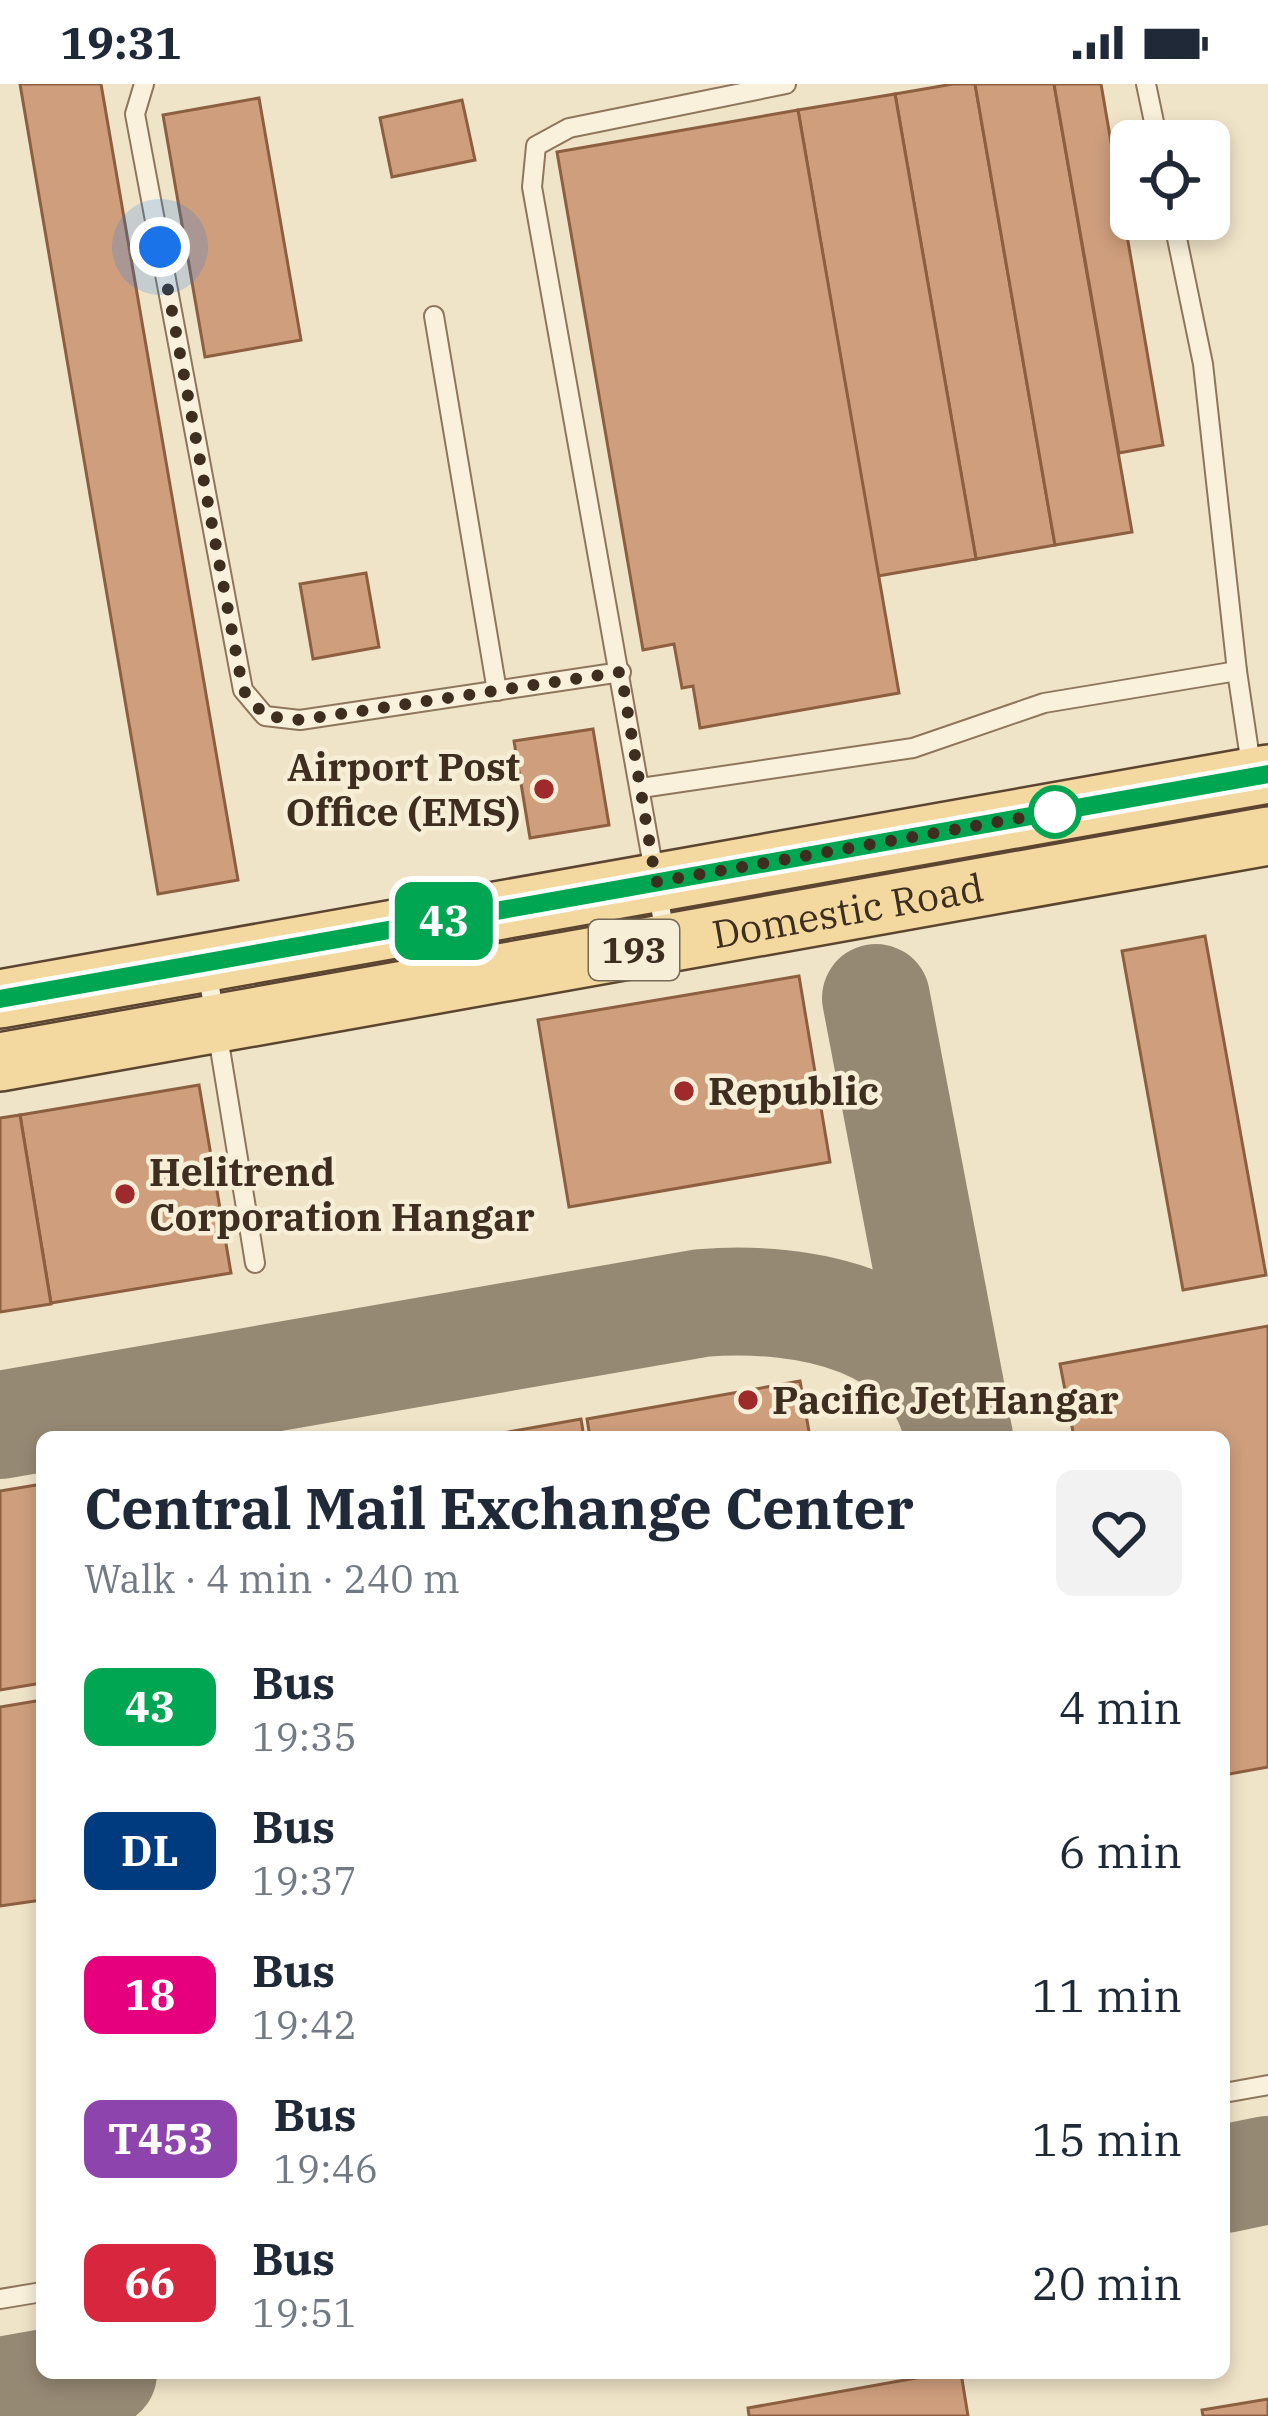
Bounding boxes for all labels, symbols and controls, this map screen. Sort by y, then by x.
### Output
text: 19:31 [60,13,182,71]
map controls [1110,120,1230,240]
button: locate [1110,120,1230,240]
your location [130,217,190,277]
place label: Airport Post Office (EMS) [285,741,520,837]
marker: Airport Post Office (EMS) [531,776,557,802]
unlabelled marker [1030,787,1080,837]
street label: Domestic Road [708,861,987,960]
line badge: 43 [390,882,498,960]
text: 43 [419,893,469,948]
road number: 193 [589,920,679,980]
place label: Republic [708,1065,879,1116]
marker: Republic [671,1078,697,1104]
place label: Helitrend Corporation Hangar [149,1146,535,1242]
marker: Helitrend Corporation Hangar [112,1181,138,1207]
place label: Pacific Jet Hangar [772,1374,1119,1425]
marker: Pacific Jet Hangar [735,1387,761,1413]
button: heart [1056,1470,1182,1596]
text: Central Mail Exchange Center [84,1471,914,1545]
text: Walk · 4 min · 240 m [84,1553,460,1604]
text: Bus [252,1653,335,1711]
text: 4 min [1059,1678,1182,1736]
text: 43 [125,1679,175,1734]
text: 19:35 [252,1711,357,1762]
text: Bus [252,1797,335,1855]
text: 6 min [1059,1822,1182,1880]
text: DL [121,1823,179,1878]
text: 19:37 [252,1855,357,1906]
text: Bus [252,1941,335,1999]
text: 11 min [1032,1966,1182,2024]
text: 18 [125,1967,175,2022]
text: 19:42 [252,1999,357,2050]
text: Bus [273,2085,357,2143]
text: 15 min [1032,2110,1182,2168]
text: T453 [108,2111,213,2166]
text: 19:46 [273,2143,378,2194]
text: Bus [252,2229,335,2287]
text: 20 min [1032,2254,1182,2312]
text: 66 [125,2255,175,2310]
text: 19:51 [252,2287,357,2338]

